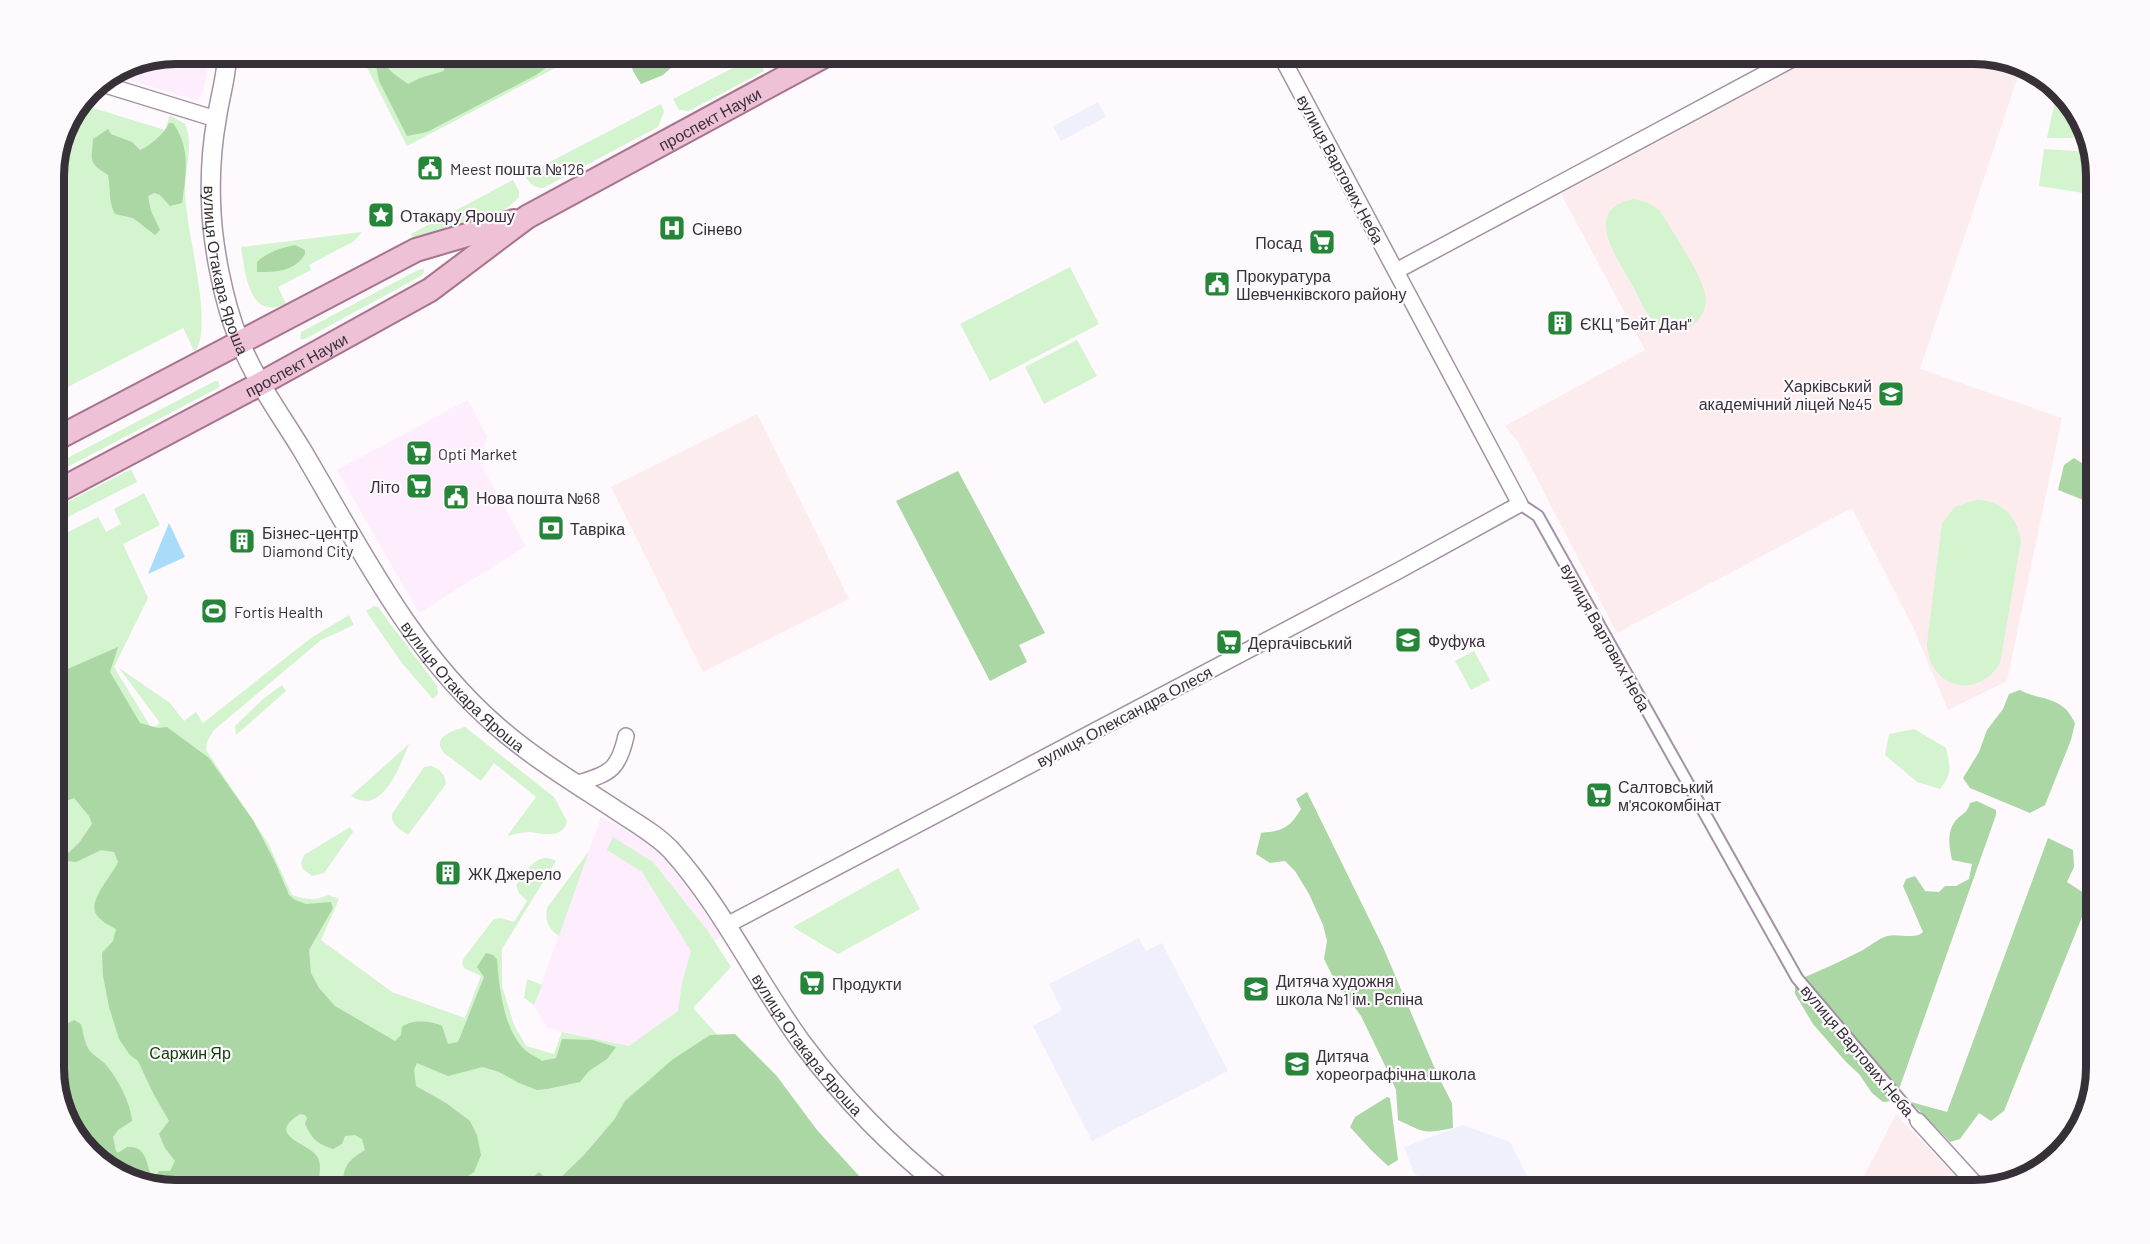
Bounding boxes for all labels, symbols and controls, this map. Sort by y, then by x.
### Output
street label: проспект Науки [655,83,764,154]
street label: вулиця Вартових Неба [1294,91,1388,247]
public building icon: Meest пошта №126 [415,153,445,183]
place label: Meest пошта №126 [450,159,584,178]
street label: вулиця Отакара Яроша [201,186,253,357]
place icon: Отакару Ярошу [366,200,396,230]
place label: Отакару Ярошу [400,206,515,225]
hospital icon: Сінево [657,213,687,243]
place label: Сінево [692,219,742,238]
supermarket icon: Посад [1307,227,1337,257]
place label: Посад [1255,233,1303,252]
place label: Прокуратура Шевченківского району [1236,266,1406,303]
public building icon: Прокуратура Шевченківского району [1202,269,1232,299]
building icon: ЄКЦ "Бейт Дан" [1545,308,1575,338]
place label: ЄКЦ "Бейт Дан" [1580,314,1692,333]
street label: проспект Науки [241,328,350,400]
place label: Харківський академічний ліцей №45 [1699,376,1872,413]
school or university icon: Харківський академічний ліцей №45 [1876,379,1906,409]
supermarket icon: Opti Market [404,438,434,468]
place label: Opti Market [438,444,517,463]
supermarket icon: Літо [404,471,434,501]
place label: Літо [370,477,400,496]
public building icon: Нова пошта №68 [441,482,471,512]
place label: Нова пошта №68 [476,488,600,507]
bank icon: Тавріка [536,513,566,543]
place label: Тавріка [570,519,625,538]
place label: Бізнес-центр Diamond City [262,523,358,560]
building icon: Бізнес-центр Diamond City [227,526,257,556]
street label: вулиця Вартових Неба [1557,560,1655,714]
sports icon: Fortis Health [199,596,229,626]
place label: Fortis Health [234,602,323,621]
street label: вулиця Отакара Яроша [398,617,529,755]
school or university icon: Фуфука [1393,625,1423,655]
supermarket icon: Дергачівський [1214,627,1244,657]
place label: Фуфука [1428,631,1485,650]
place label: Дергачівський [1248,633,1352,652]
street label: вулиця Олександра Олеся [1033,662,1215,770]
place label: Салтовський м'ясокомбінат [1618,777,1722,814]
supermarket icon: Салтовський м'ясокомбінат [1584,780,1614,810]
building icon: ЖК Джерело [433,858,463,888]
place label: ЖК Джерело [468,864,562,883]
supermarket icon: Продукти [797,968,827,998]
street label: вулиця Отакара Яроша [749,970,867,1119]
place label: Дитяча художня школа №1 ім. Рєпіна [1276,971,1423,1008]
place label: Продукти [832,974,902,993]
school or university icon: Дитяча художня школа №1 ім. Рєпіна [1241,974,1271,1004]
street label: вулиця Вартових Неба [1797,980,1919,1120]
park label: Саржин Яр [149,1043,231,1062]
place label: Дитяча хореографічна школа [1316,1046,1476,1083]
school or university icon: Дитяча хореографічна школа [1282,1049,1312,1079]

